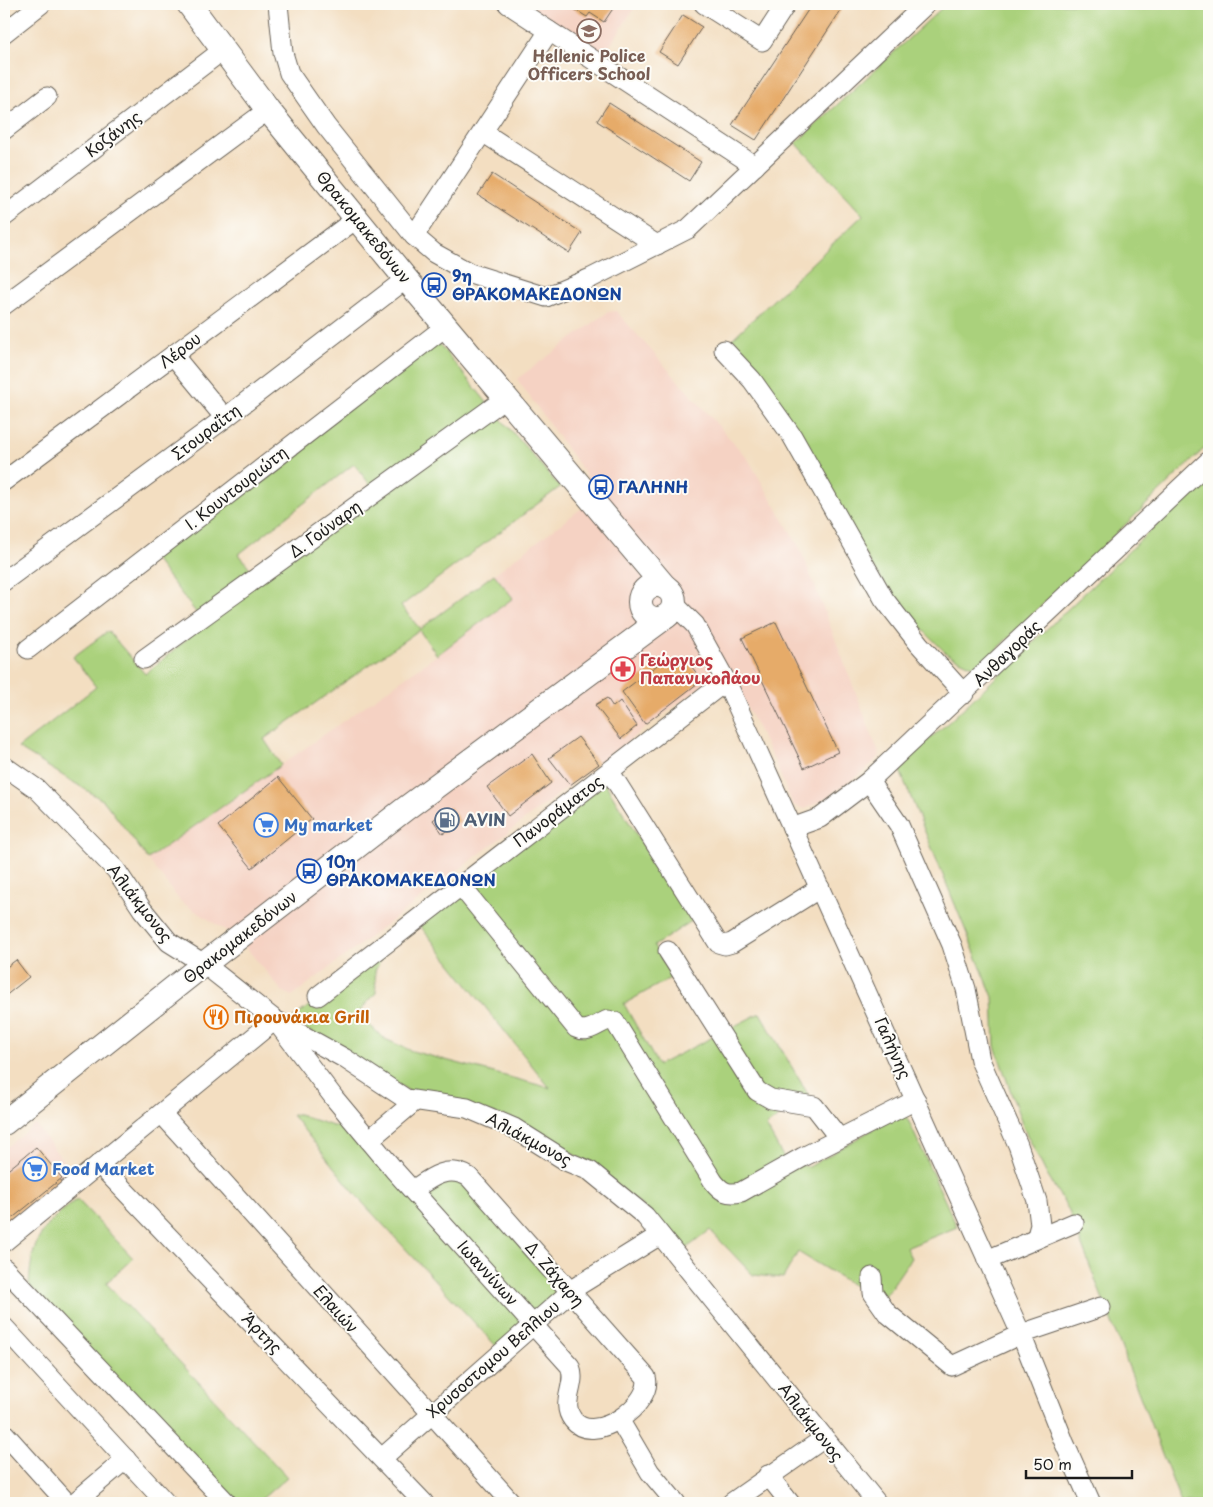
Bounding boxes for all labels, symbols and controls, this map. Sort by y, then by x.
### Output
school or university icon: Hellenic Police Officers School [576,18,602,44]
place label: Hellenic Police Officers School [528,43,650,85]
street label: Κοζάνης [79,104,145,162]
street label: Θρακομακεδόνων [312,165,418,288]
place label: 9η ΘΡΑΚΟΜΑΚΕΔΟΝΩΝ [452,263,622,305]
bus stop icon: 9η ΘΡΑΚΟΜΑΚΕΔΟΝΩΝ [421,272,447,298]
street label: Λέρου [153,325,205,373]
street label: Στουραΐτη [166,398,245,465]
street label: Ι. Κουντουριώτη [179,440,292,535]
bus stop icon: ΓΑΛΗΝΗ [588,474,614,500]
place label: ΓΑΛΗΝΗ [618,474,688,498]
street label: Δ. Γούναρη [283,494,366,563]
street label: Ανθαγοράς [967,614,1046,691]
place label: Γεώργιος Παπανικολάου [640,647,761,689]
pharmacy icon: Γεώργιος Παπανικολάου [610,656,636,682]
street label: Πανοράματος [508,769,607,852]
fuel station icon: AVIN [434,807,460,833]
place label: AVIN [464,807,506,831]
supermarket icon: My market [253,812,279,838]
place label: My market [284,812,373,836]
place label: 10η ΘΡΑΚΟΜΑΚΕΔΟΝΩΝ [326,849,496,891]
street label: Αλιάκμονος [102,858,179,947]
bus stop icon: 10η ΘΡΑΚΟΜΑΚΕΔΟΝΩΝ [296,858,322,884]
street label: Θρακομακεδόνων [177,884,302,989]
restaurant icon: Πιρουνάκια Grill [203,1004,229,1030]
place label: Πιρουνάκια Grill [234,1004,369,1028]
street label: Γαλήνης [870,1013,918,1082]
street label: Αλιάκμονος [482,1106,577,1171]
supermarket icon: Food Market [22,1156,48,1182]
place label: Food Market [52,1156,155,1180]
street label: Ιωαννίνων [453,1234,525,1311]
street label: Δ. Ζάχαρη [520,1235,591,1311]
street label: Ελαιών [309,1279,365,1338]
street label: Χρυσοστομου Βελλιου [421,1294,564,1423]
street label: Άρτης [237,1306,288,1358]
street label: Αλιάκμονος [773,1377,850,1466]
scale bar [1026,1447,1132,1479]
text: 50 m [1033,1452,1072,1475]

